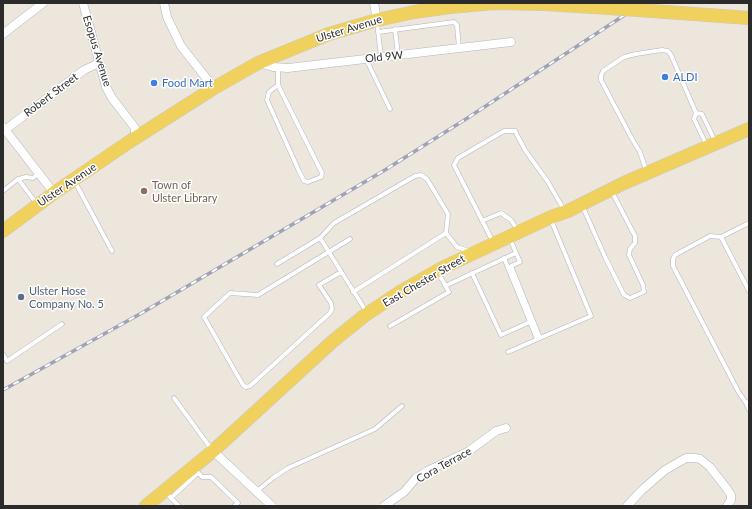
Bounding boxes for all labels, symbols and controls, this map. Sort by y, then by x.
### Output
street label: Ulster Avenue [314,13,384,45]
street label: Esopus Avenue [80,14,114,88]
street label: Old 9W [364,48,404,66]
street label: Robert Street [21,70,81,120]
place label: ALDI [673,70,698,84]
marker: ALDI [660,72,670,82]
place label: Food Mart [162,76,213,90]
marker: Food Mart [149,78,159,88]
street label: Ulster Avenue [35,160,99,210]
place label: Town of Ulster Library [152,178,217,204]
marker: Town of Ulster Library [139,186,149,196]
street label: East Chester Street [380,252,468,310]
place label: Ulster Hose Company No. 5 [29,284,104,310]
marker: Ulster Hose Company No. 5 [16,292,26,302]
street label: Cora Terrace [414,444,474,486]

